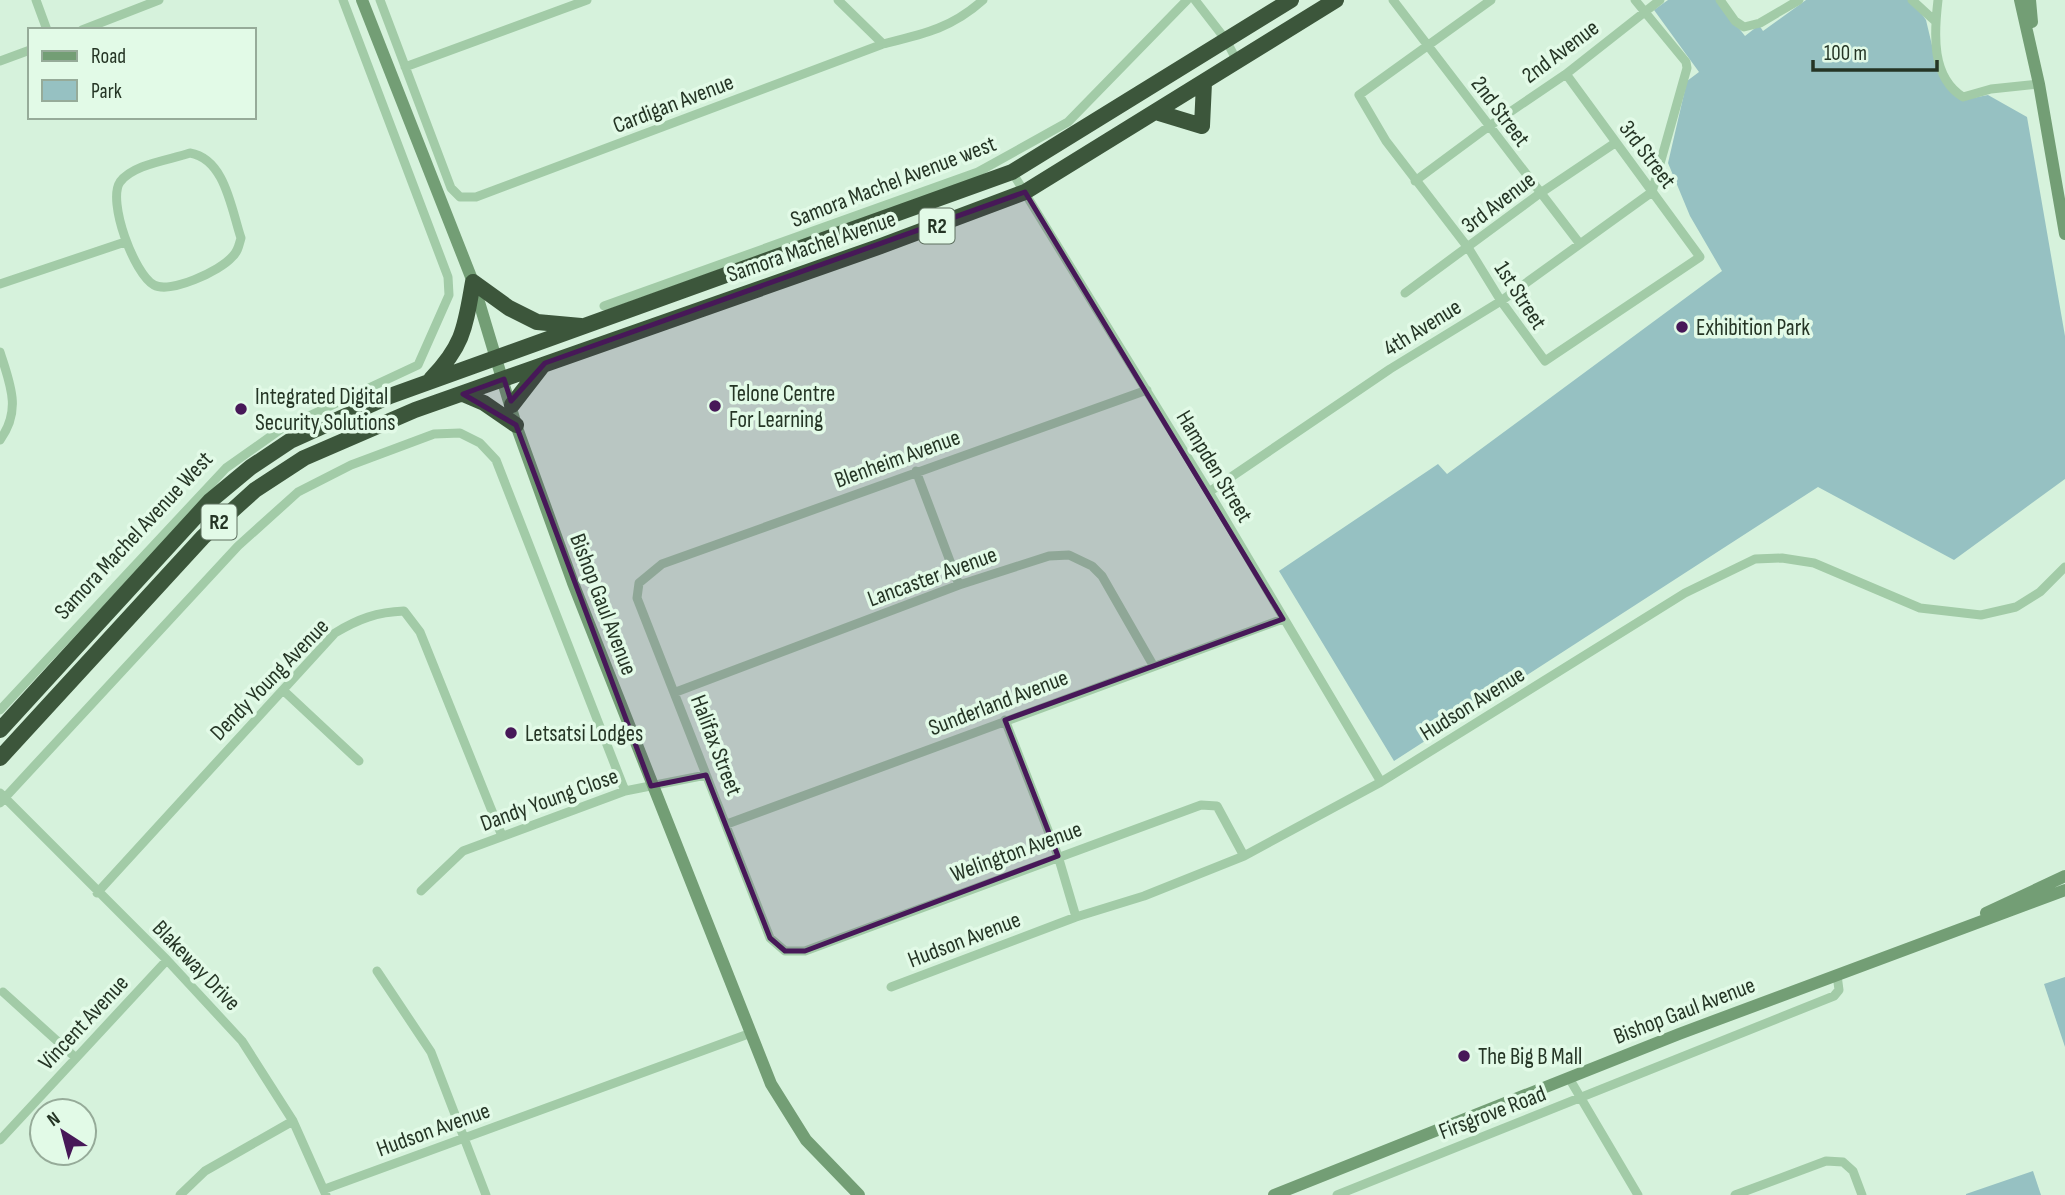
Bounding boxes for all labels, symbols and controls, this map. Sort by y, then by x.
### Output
street label: 2nd Avenue [1517,14,1604,90]
legend [28,28,256,119]
scale bar [1813,28,1937,72]
text: 100 m [1824,41,1867,66]
text: Road [91,44,126,69]
street label: Cardigan Avenue [609,68,738,140]
street label: 2nd Street [1465,71,1536,152]
text: Park [91,79,122,104]
street label: 3rd Street [1613,115,1682,194]
street label: Samora Machel Avenue west [787,130,1000,234]
street label: 3rd Avenue [1456,166,1541,240]
street label: Samora Machel Avenue [723,205,899,289]
road number: R2 [920,208,954,244]
street label: 1st Street [1488,256,1552,335]
street label: 4th Avenue [1378,293,1467,363]
place label: Exhibition Park [1696,314,1810,342]
marker: Exhibition Park [1674,319,1690,335]
place label: Telone Centre For Learning [729,380,835,434]
place label: Integrated Digital Security Solutions [255,383,396,437]
marker: Telone Centre For Learning [707,398,723,414]
marker: Integrated Digital Security Solutions [233,401,249,417]
street label: Hampden Street [1170,405,1259,528]
street label: Blenheim Avenue [831,423,964,495]
street label: Samora Machel Avenue West [49,446,219,625]
road number: R2 [202,504,236,540]
street label: Bishop Gaul Avenue [563,530,643,679]
street label: Lancaster Avenue [864,541,1001,613]
street label: Dendy Young Avenue [204,613,335,747]
street label: Hudson Avenue [1415,661,1530,747]
street label: Sunderland Avenue [925,663,1072,742]
street label: Halifax Street [684,691,748,800]
place label: Letsatsi Lodges [525,720,643,748]
marker: Letsatsi Lodges [503,725,519,741]
street label: Dandy Young Close [477,762,622,838]
street label: Welington Avenue [947,815,1086,889]
street label: Hudson Avenue [904,906,1025,974]
street label: Blakeway Drive [146,915,246,1017]
street label: Vincent Avenue [33,969,135,1076]
street label: Bishop Gaul Avenue [1610,971,1759,1051]
place label: The Big B Mall [1478,1043,1582,1071]
marker: The Big B Mall [1456,1048,1472,1064]
street label: Firsgrove Road [1435,1080,1550,1146]
north arrow [28,1097,98,1167]
street label: Hudson Avenue [373,1097,494,1163]
text: N [43,1107,65,1132]

